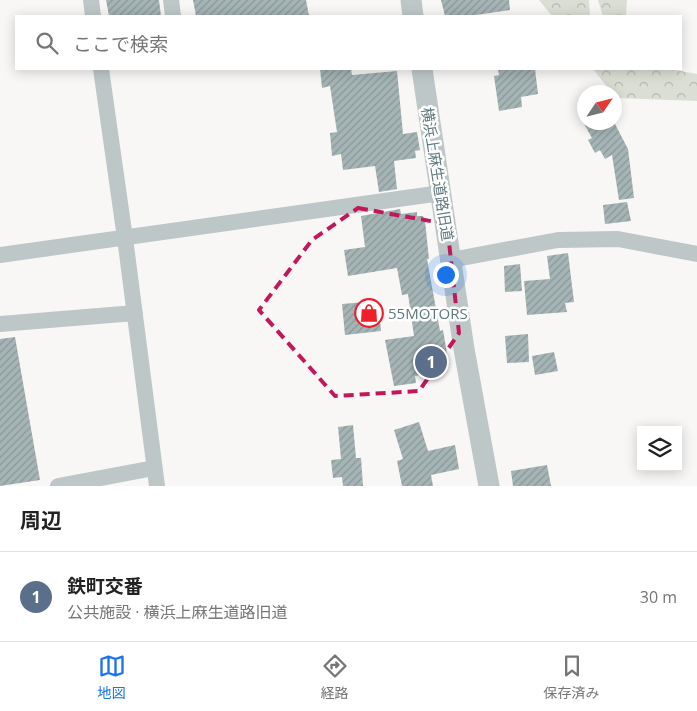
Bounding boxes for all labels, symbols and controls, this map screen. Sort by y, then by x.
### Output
search box [15,15,682,70]
icon: search [33,29,61,57]
text: ここで検索 [73,31,168,57]
north arrow [577,85,622,130]
street label: 横浜上麻生道路旧道 [418,106,458,242]
your location [433,262,459,288]
shop icon: 55MOTORS [354,298,384,328]
place label: 55MOTORS [388,303,468,323]
pin: 1 [415,343,447,381]
map controls [637,426,682,471]
button: layers [637,426,682,471]
text: 周辺 [20,506,62,534]
text: 鉄町交番 [67,573,143,599]
text: 1 [31,586,41,608]
text: 30 m [640,586,677,608]
text: 公共施設 · 横浜上麻生道路旧道 [67,601,288,623]
tab: 地図 [98,652,126,702]
tab: 経路 [321,652,349,702]
tab: 保存済み [544,652,600,702]

